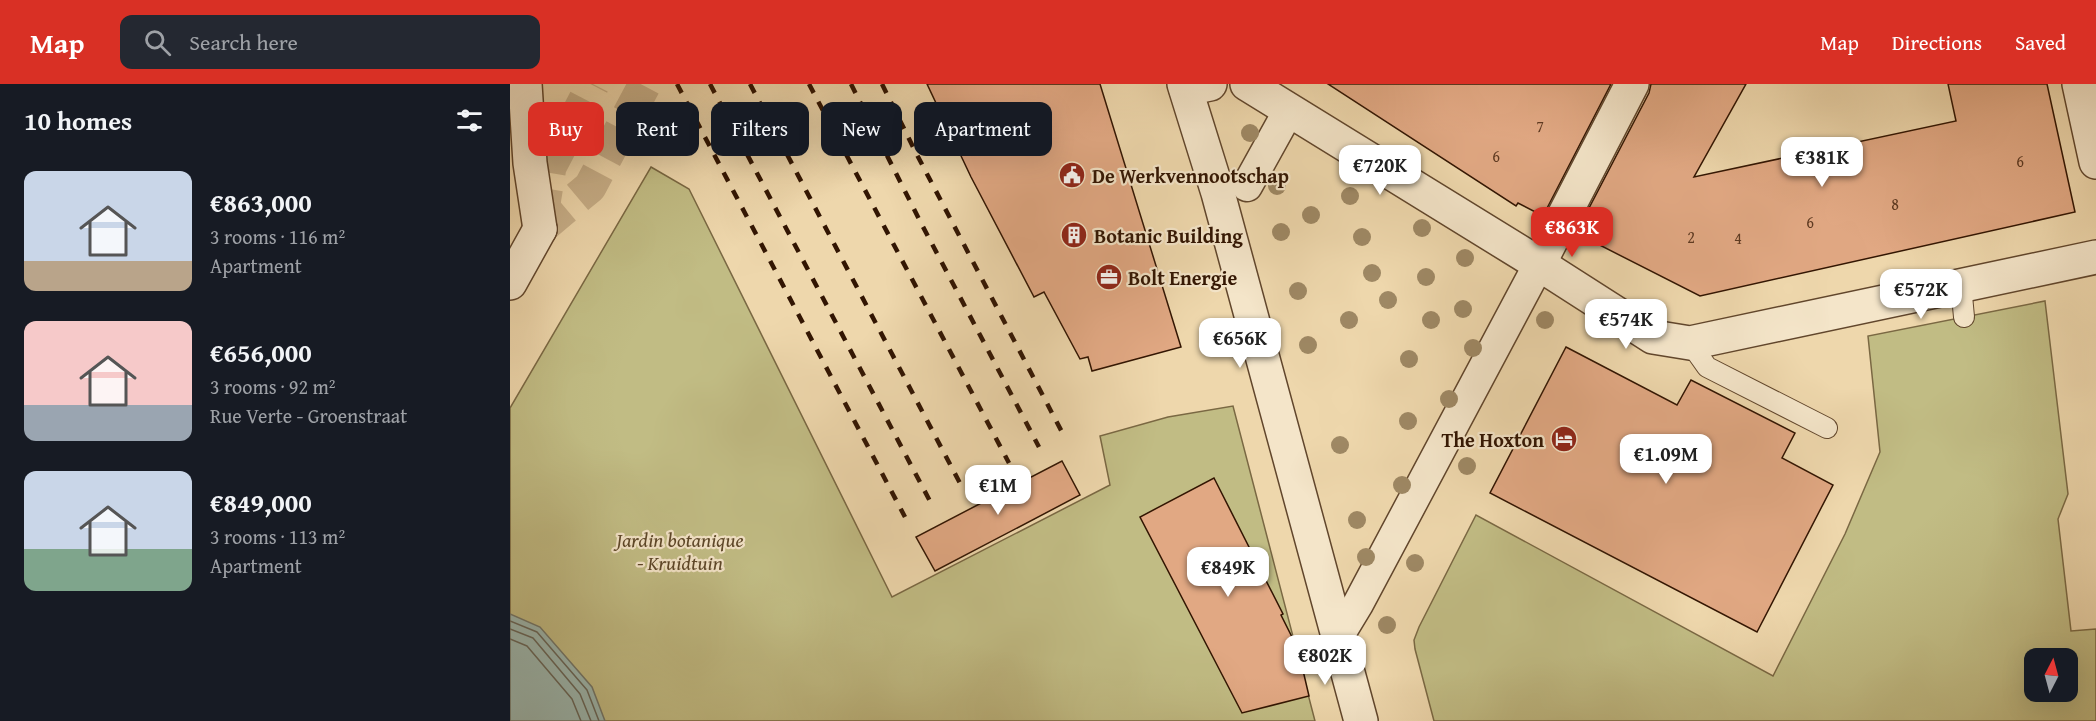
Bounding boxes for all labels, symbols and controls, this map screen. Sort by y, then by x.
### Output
search box [120,15,540,69]
text: Map [30,22,84,63]
icon: search [141,26,174,59]
text: Search here [189,26,298,58]
text: Map [1820,27,1859,58]
text: Directions [1892,27,1982,58]
text: Saved [2015,27,2066,58]
text: 10 homes [24,101,132,140]
chip: Buy [528,102,604,156]
chip: Rent [616,102,699,156]
chip: Filters [711,102,809,156]
chip: New [821,102,902,156]
chip: Apartment [914,102,1052,156]
icon: filters [453,104,486,137]
house number: 7 [1536,114,1544,138]
pin: €381K [1780,137,1864,188]
text: €381K [1795,142,1849,171]
house number: 6 [1492,144,1500,168]
pin: €720K [1338,145,1422,196]
house number: 6 [2016,149,2024,173]
text: €720K [1353,150,1407,179]
public building icon: De Werkvennootschap [1057,160,1087,190]
place label: De Werkvennootschap [1092,161,1289,190]
text: €863,000 [210,183,312,222]
house number: 8 [1891,192,1899,216]
icon: home [72,195,144,267]
pin: €863K [1530,207,1614,258]
house number: 6 [1806,210,1814,234]
text: €863K [1545,212,1599,241]
building icon: Botanic Building [1059,220,1089,250]
place label: Botanic Building [1094,221,1243,250]
text: 3 rooms · 116 m² [210,222,345,251]
house number: 2 [1687,225,1695,249]
house number: 4 [1734,226,1742,250]
text: Apartment [210,251,302,280]
office icon: Bolt Energie [1094,262,1124,292]
place label: Bolt Energie [1128,263,1237,292]
pin: €572K [1879,269,1963,320]
text: €572K [1894,274,1948,303]
pin: €574K [1584,299,1668,350]
text: €574K [1599,304,1653,333]
pin: €656K [1198,318,1282,369]
text: €656K [1213,323,1267,352]
text: €656,000 [210,333,312,372]
icon: home [72,345,144,417]
text: 3 rooms · 92 m² [210,372,336,401]
text: Rue Verte - Groenstraat [210,401,407,430]
hotel icon: The Hoxton [1549,424,1579,454]
place label: The Hoxton [1441,425,1544,454]
pin: €1.09M [1617,434,1715,485]
text: €1.09M [1634,439,1698,468]
pin: €1M [969,465,1027,516]
text: €1M [979,470,1017,499]
text: €849,000 [210,483,312,522]
icon: home [72,495,144,567]
text: 3 rooms · 113 m² [210,522,345,551]
park label: Jardin botanique - Kruidtuin [613,525,744,577]
pin: €849K [1186,547,1270,598]
text: Apartment [210,551,302,580]
text: €849K [1201,552,1255,581]
pin: €802K [1283,635,1367,686]
text: €802K [1298,640,1352,669]
north arrow [2024,648,2078,702]
map controls [2024,648,2078,702]

